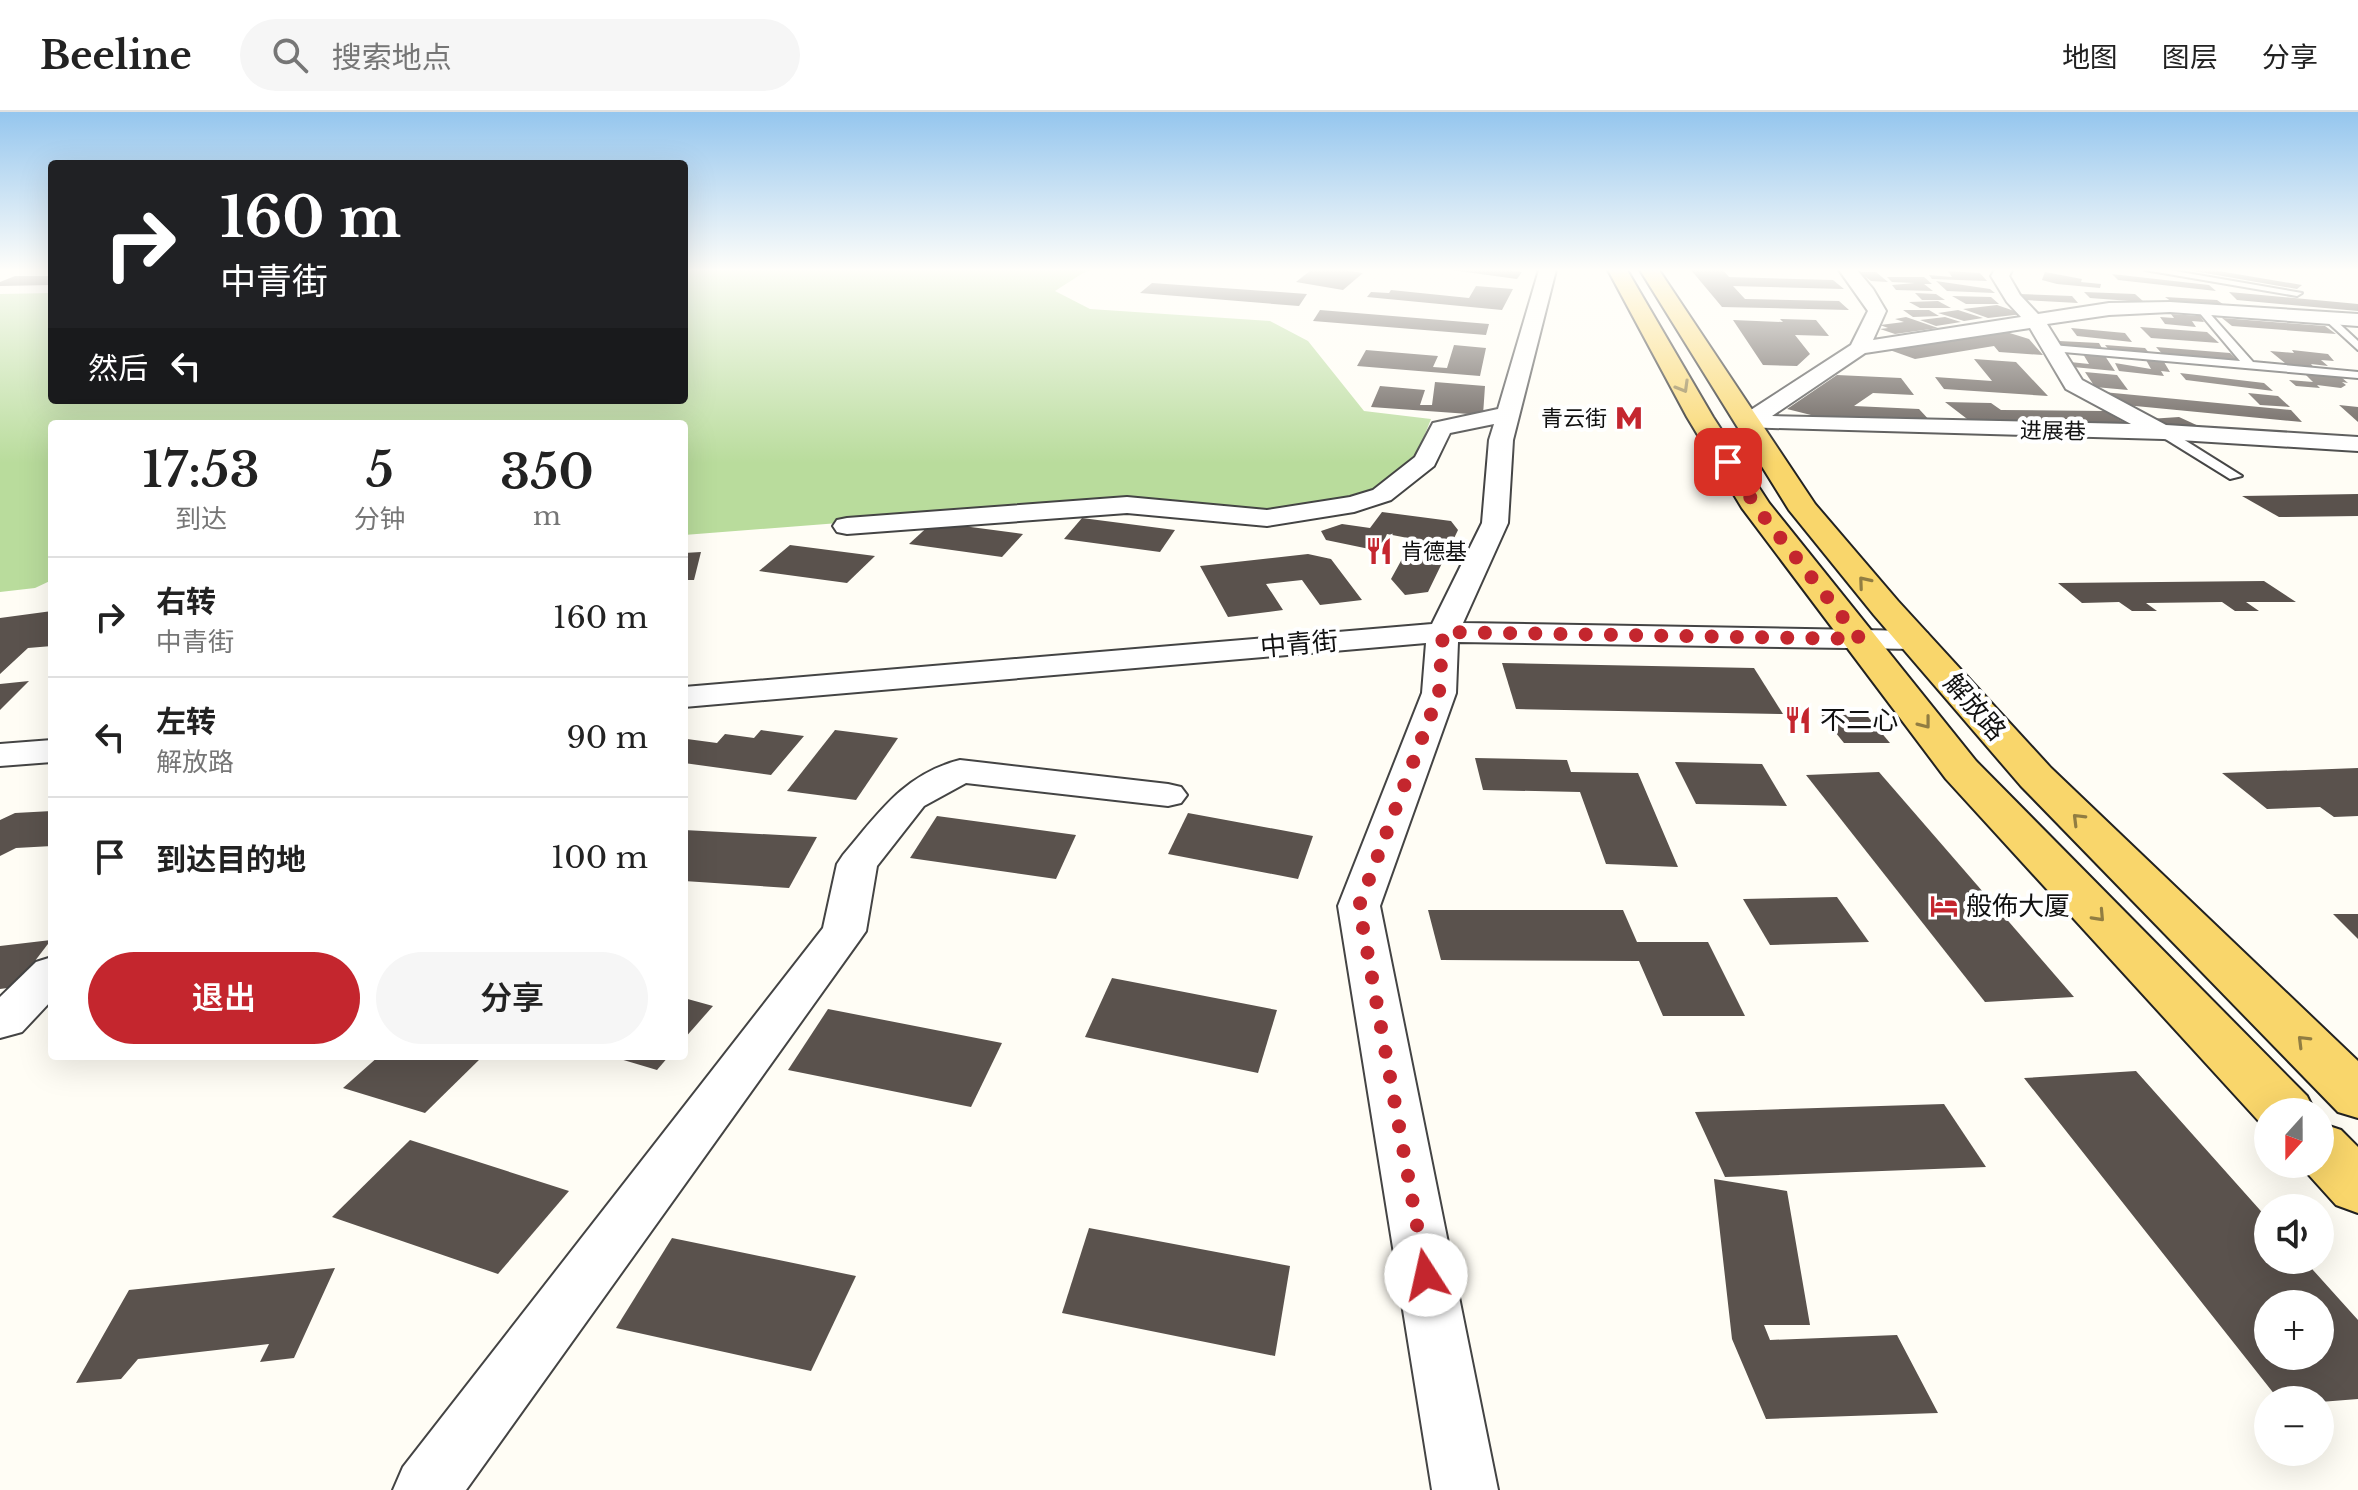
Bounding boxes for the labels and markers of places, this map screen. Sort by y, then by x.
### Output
metro station icon: 青云街 [1614,403,1644,433]
place label: 青云街 [1541,405,1607,432]
pin [1694,428,1762,496]
restaurant icon: 肯德基 [1364,536,1394,566]
place label: 肯德基 [1401,538,1467,565]
place label: 不二心 [1820,704,1898,736]
restaurant icon: 不二心 [1783,705,1813,735]
place label: 般佈大厦 [1966,890,2070,922]
hotel icon: 般佈大厦 [1929,891,1959,921]

